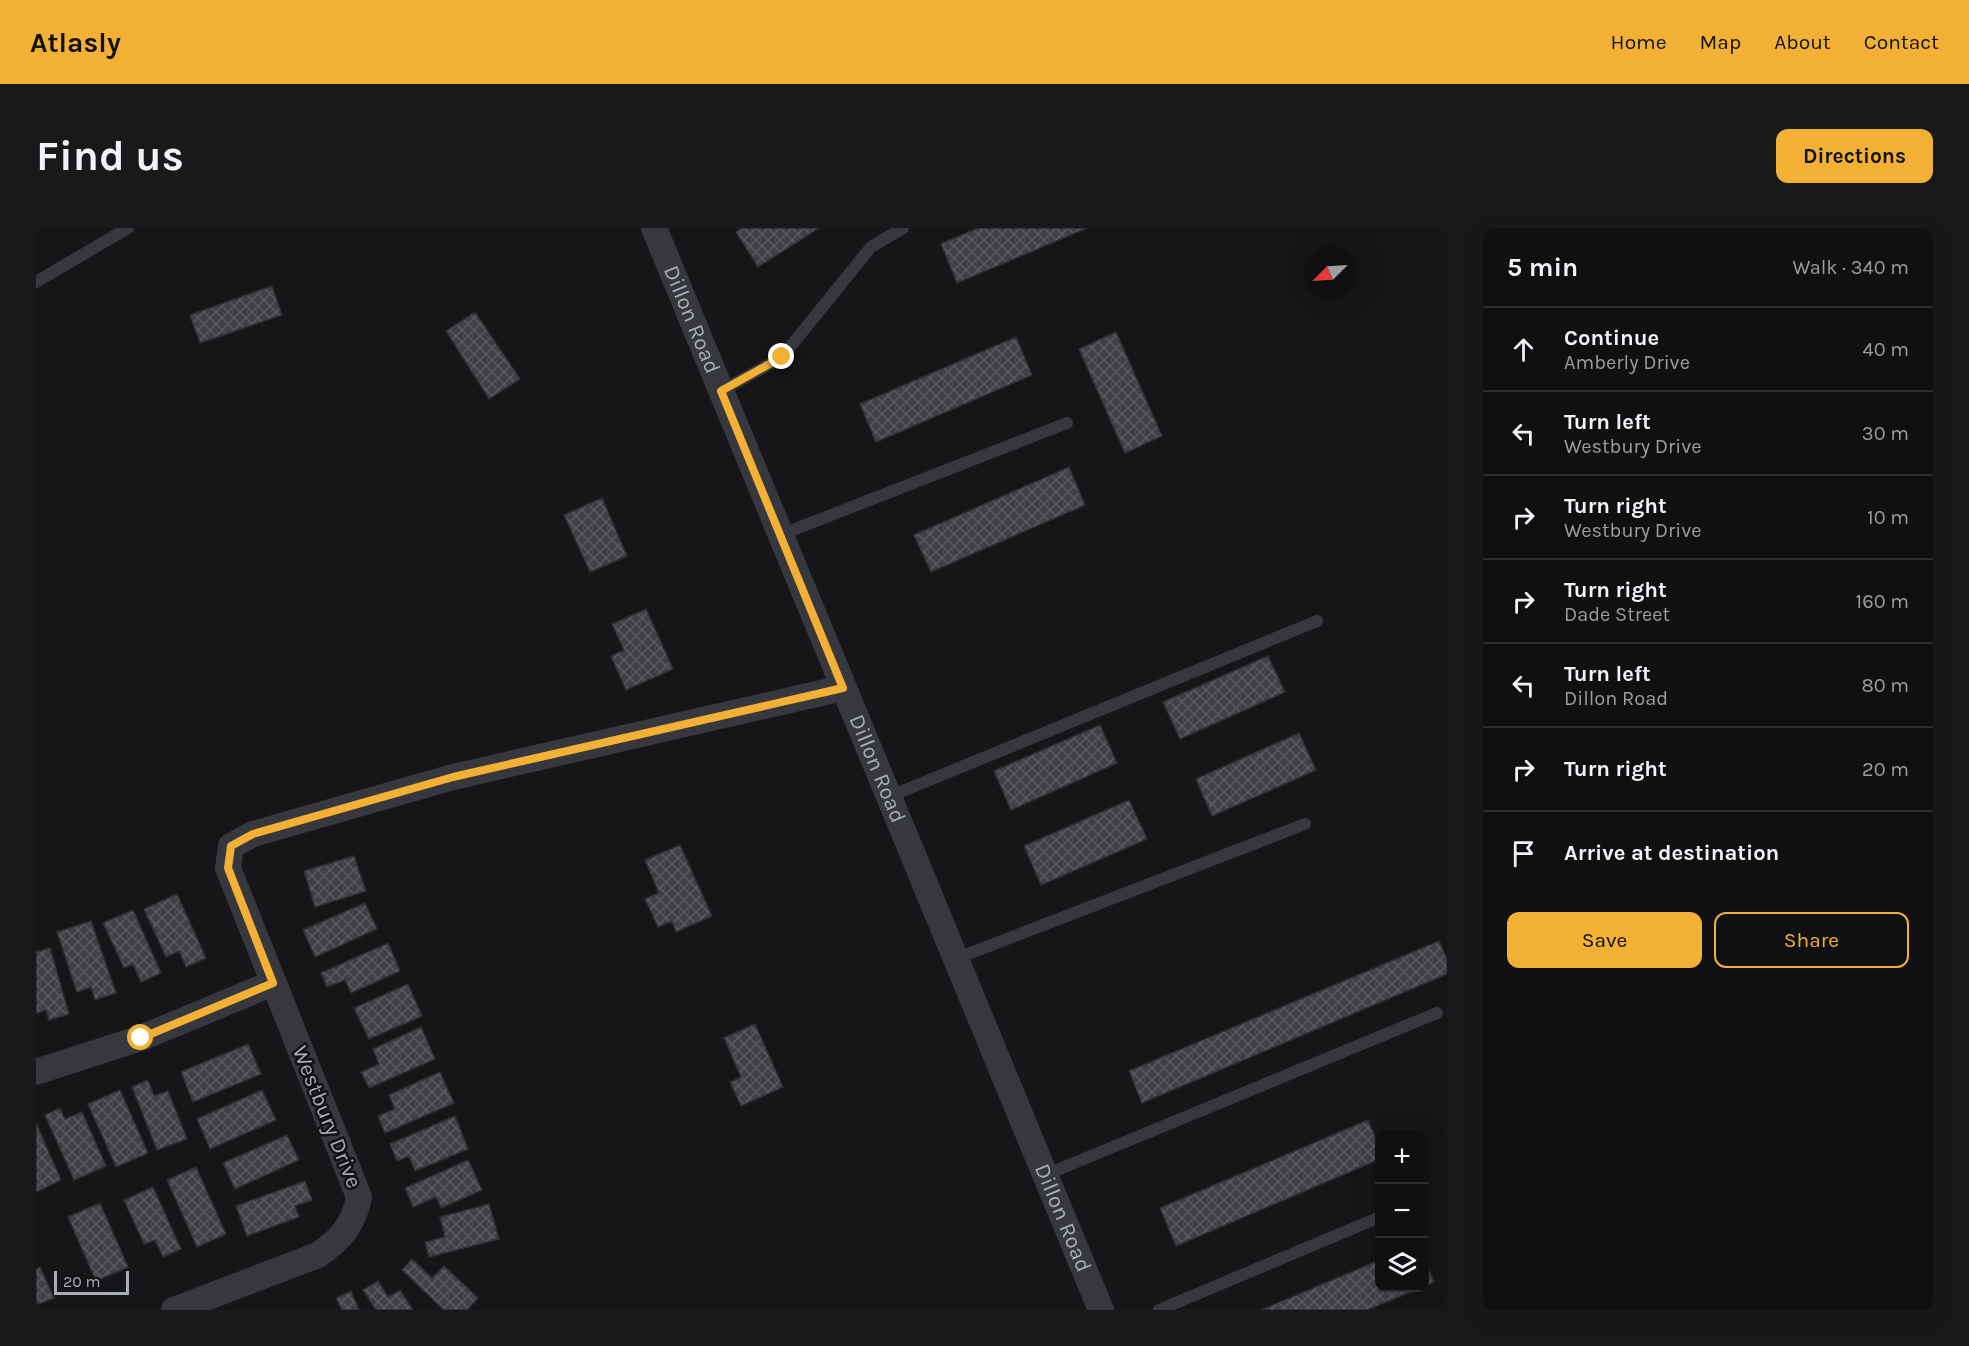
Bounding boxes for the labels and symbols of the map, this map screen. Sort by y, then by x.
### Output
north arrow [1303,246,1357,300]
street label: Dillon Road [658,262,726,377]
route end [768,343,794,369]
street label: Dillon Road [843,711,911,827]
route start [127,1024,153,1050]
street label: Westbury Drive [287,1042,367,1192]
street label: Dillon Road [1029,1160,1097,1276]
scale bar [54,1268,129,1296]

